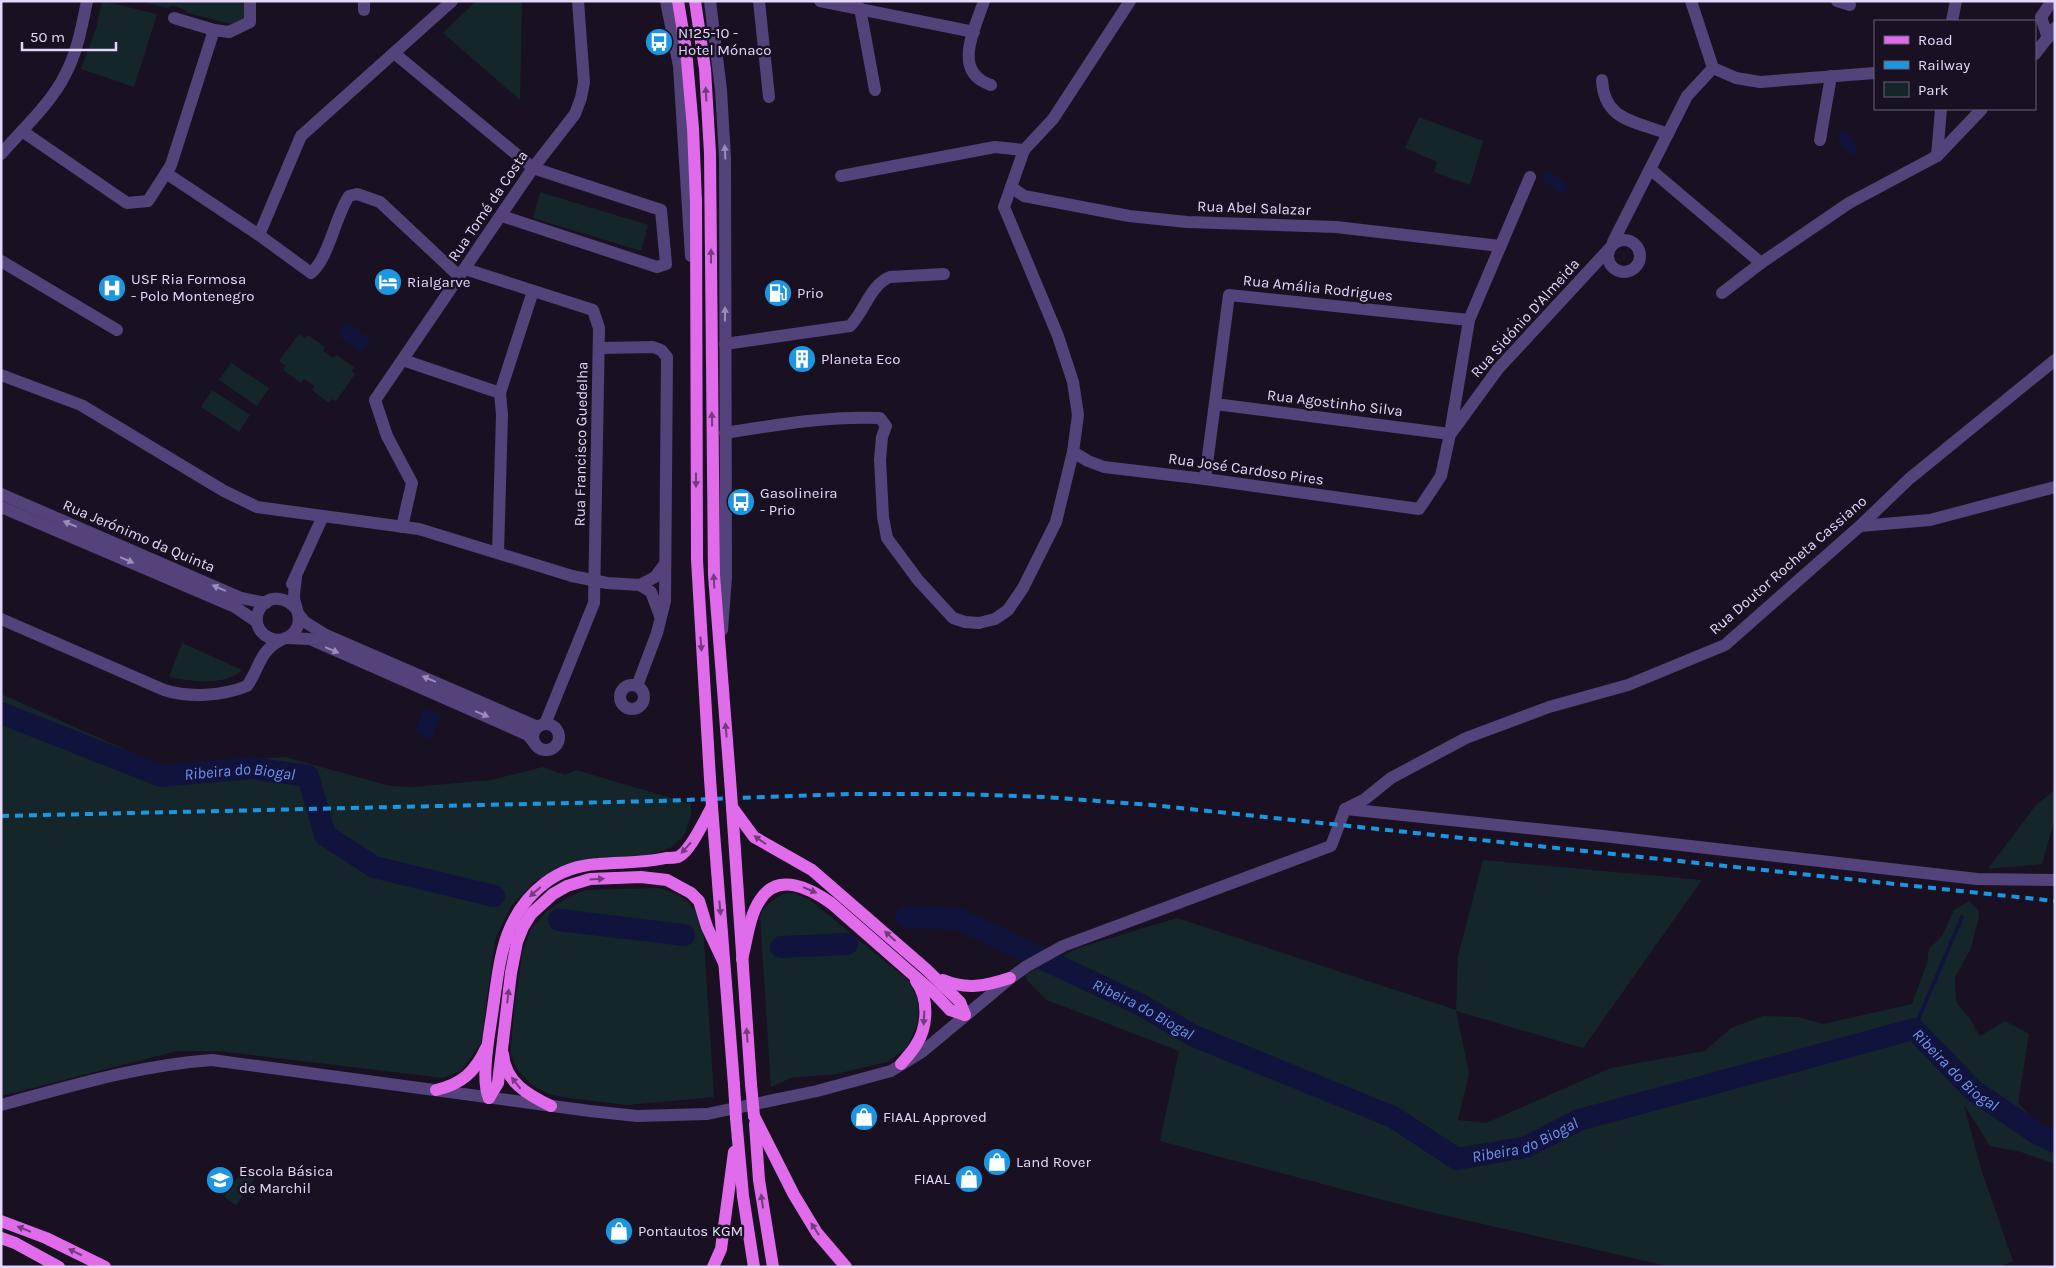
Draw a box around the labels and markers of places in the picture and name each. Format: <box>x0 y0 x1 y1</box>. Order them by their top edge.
place label: N125-10 - Hotel Mónaco <box>678 24 771 59</box>
bus stop icon: N125-10 - Hotel Mónaco <box>644 27 674 57</box>
hotel icon: Rialgarve <box>373 267 403 297</box>
place label: USF Ria Formosa - Polo Montenegro <box>131 270 254 305</box>
hospital icon: USF Ria Formosa - Polo Montenegro <box>97 273 127 303</box>
place label: Rialgarve <box>407 273 471 291</box>
fuel station icon: Prio <box>763 278 793 308</box>
place label: Prio <box>797 284 823 302</box>
building icon: Planeta Eco <box>787 344 817 374</box>
place label: Planeta Eco <box>821 350 900 368</box>
place label: Gasolineira - Prio <box>760 484 838 519</box>
bus stop icon: Gasolineira - Prio <box>726 487 756 517</box>
shop icon: FIAAL Approved <box>849 1102 879 1132</box>
place label: FIAAL Approved <box>883 1108 987 1126</box>
shop icon: Land Rover <box>982 1147 1012 1177</box>
place label: Land Rover <box>1016 1153 1091 1171</box>
place label: Escola Básica de Marchil <box>239 1162 333 1197</box>
shop icon: FIAAL <box>954 1164 984 1194</box>
school or university icon: Escola Básica de Marchil <box>205 1165 235 1195</box>
place label: FIAAL <box>914 1170 950 1188</box>
shop icon: Pontautos KGM <box>604 1216 634 1246</box>
place label: Pontautos KGM <box>638 1222 743 1240</box>

